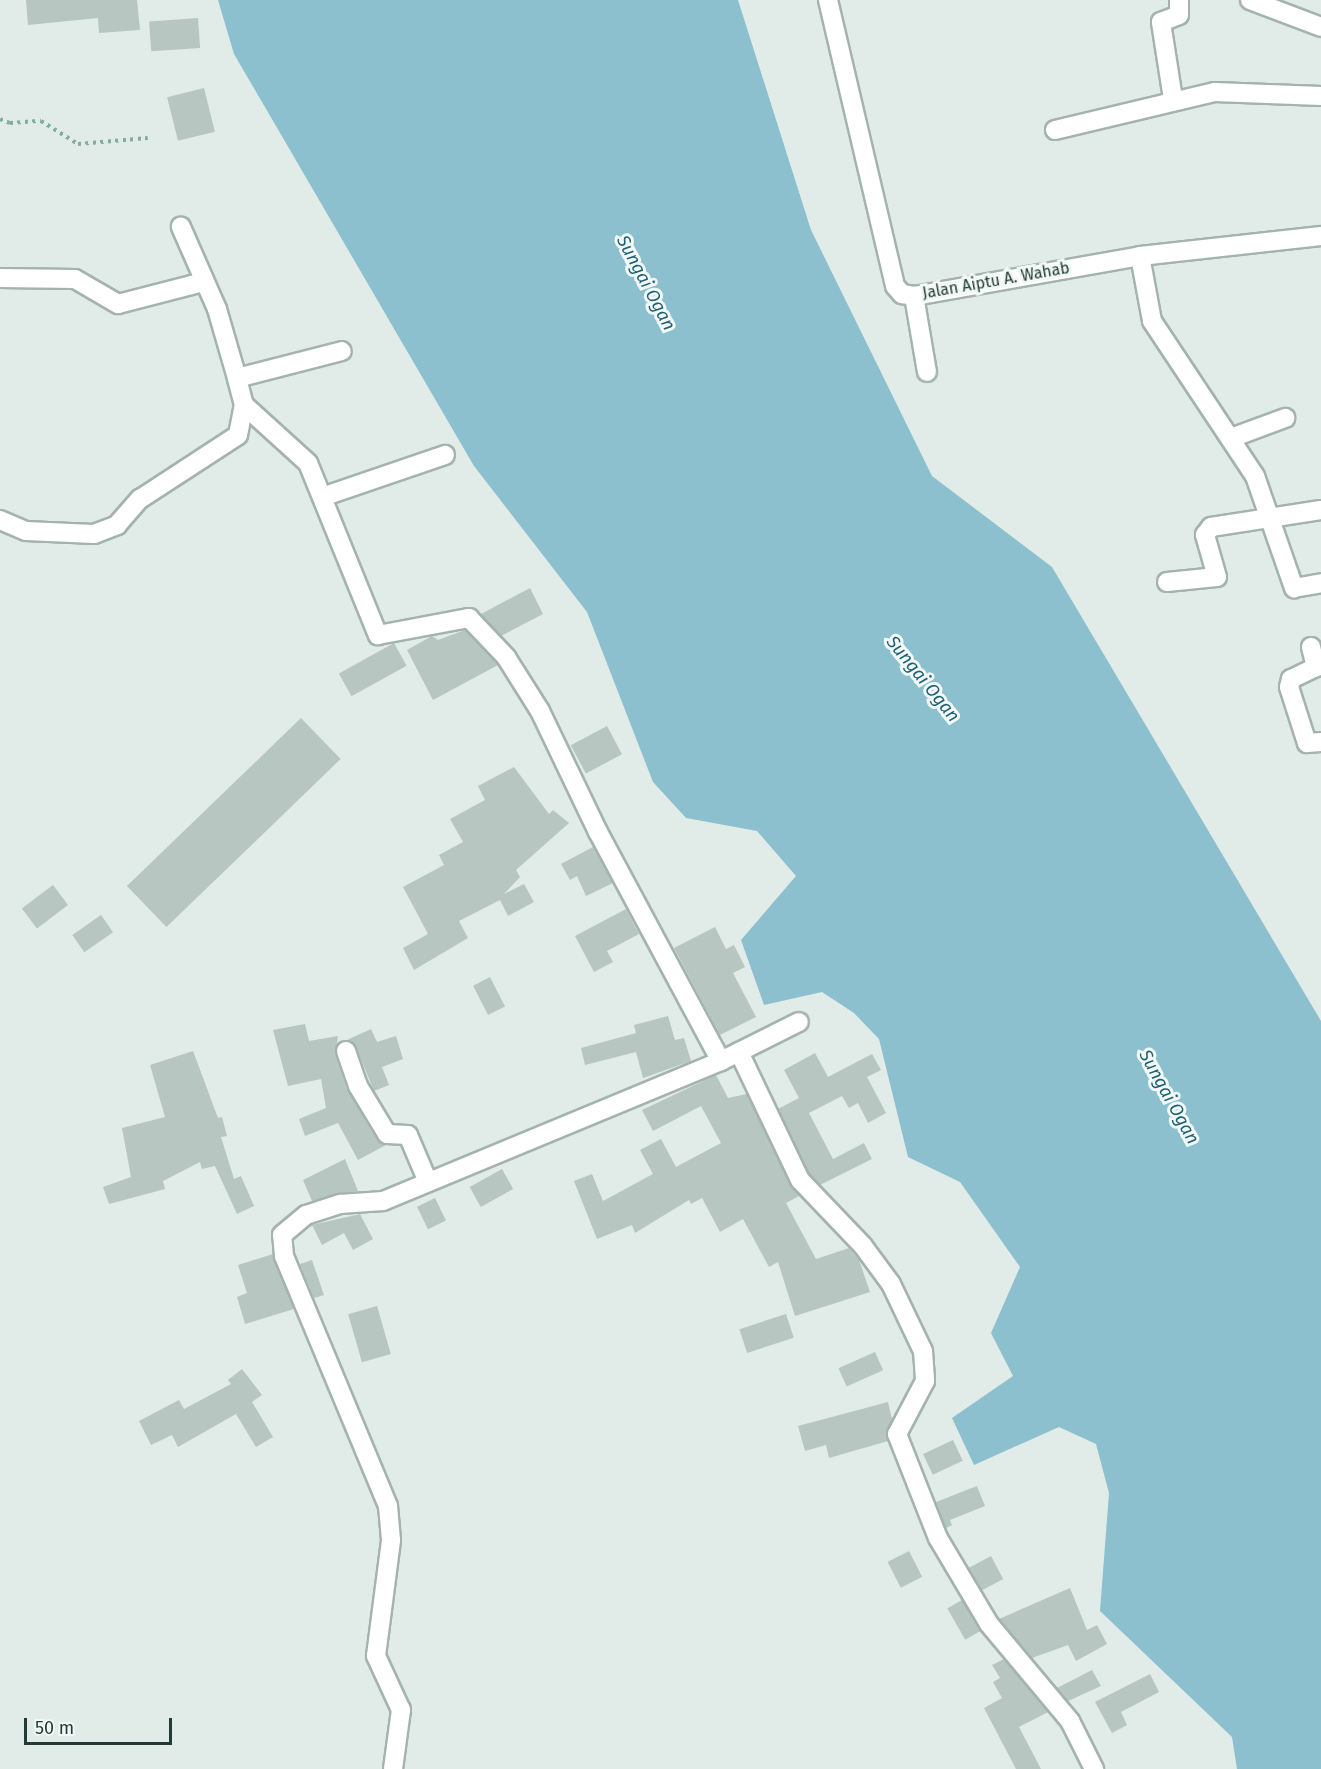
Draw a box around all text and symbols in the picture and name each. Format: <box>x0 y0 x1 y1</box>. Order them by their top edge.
water label: Sungai Ogan <box>612 232 680 334</box>
street label: Jalan Aiptu A. Wahab <box>921 259 1071 303</box>
water label: Sungai Ogan <box>882 632 964 726</box>
water label: Sungai Ogan <box>1134 1046 1204 1148</box>
scale bar <box>27 1706 176 1744</box>
text: 50 m <box>35 1717 74 1739</box>

